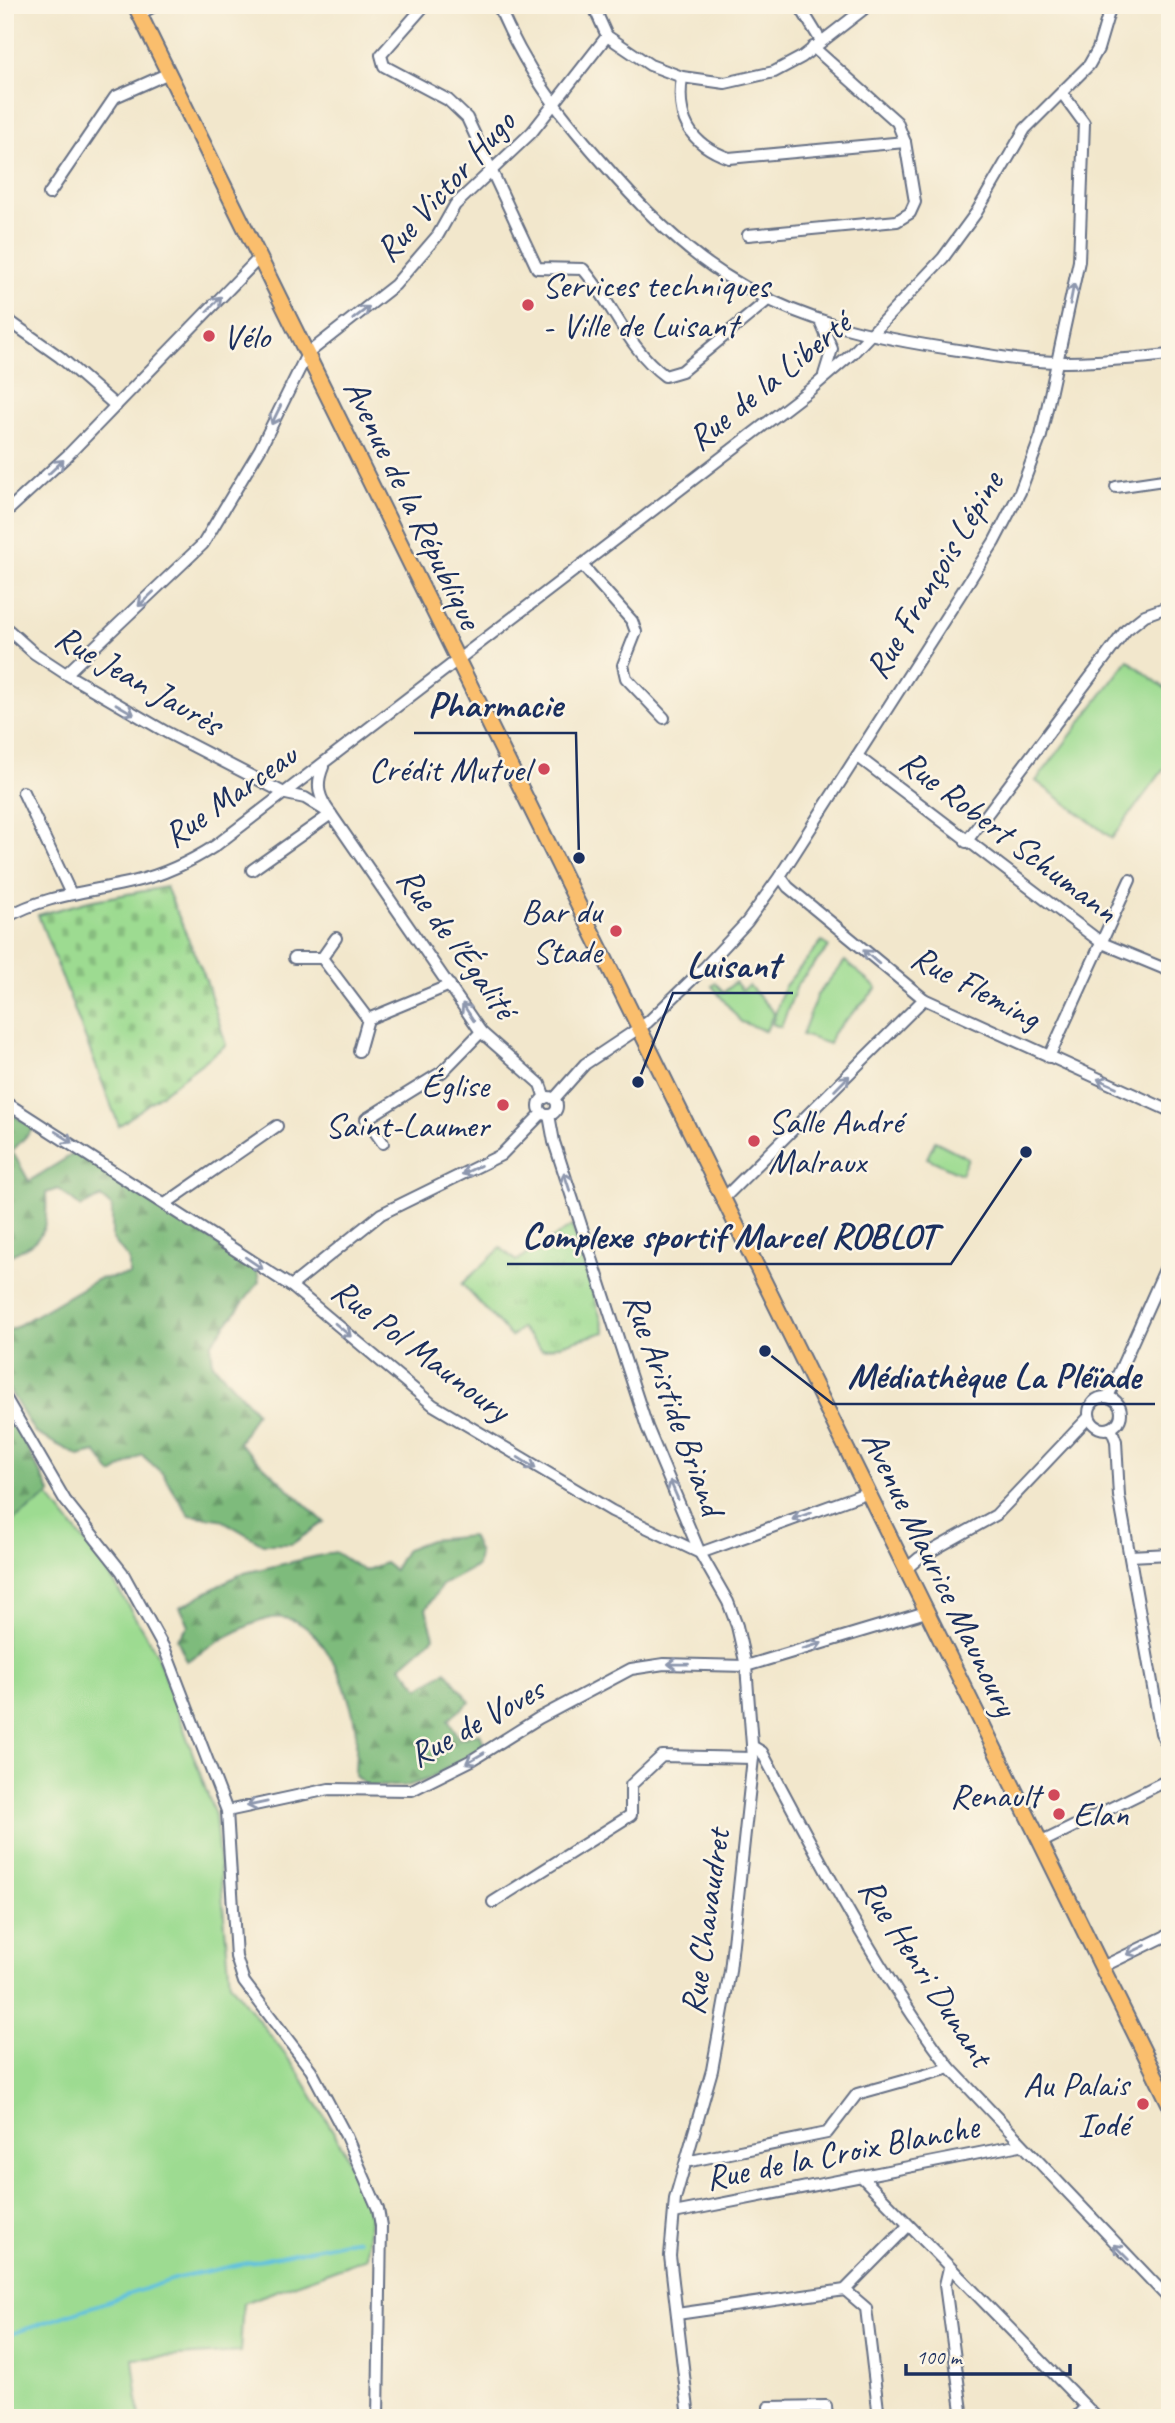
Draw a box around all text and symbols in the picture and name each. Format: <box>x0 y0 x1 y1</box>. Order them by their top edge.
street label: Rue Victor Hugo <box>365 99 526 271</box>
place label: Services techniques - Ville de Luisant <box>542 263 772 348</box>
one-way arrow <box>1066 283 1080 306</box>
one-way arrow <box>206 296 223 313</box>
marker: Services techniques - Ville de Luisant <box>520 297 536 313</box>
street label: Rue de la Liberté <box>678 298 864 461</box>
one-way arrow <box>351 305 369 320</box>
place label: Vélo <box>223 314 271 359</box>
marker: Vélo <box>201 328 217 344</box>
street label: Avenue de la République <box>333 372 494 639</box>
one-way arrow <box>269 404 283 425</box>
one-way arrow <box>47 459 65 475</box>
street label: Rue François Lépine <box>854 461 1015 687</box>
one-way arrow <box>138 591 155 608</box>
street label: Rue Jean Jaurès <box>47 614 233 747</box>
callout: Pharmacie <box>414 675 576 733</box>
text: Pharmacie <box>428 681 566 728</box>
one-way arrow <box>114 703 135 716</box>
street label: Rue Marceau <box>154 731 307 857</box>
street label: Rue Robert Schumann <box>891 739 1127 933</box>
place label: Crédit Mutuel <box>369 747 536 792</box>
marker: Crédit Mutuel <box>536 761 552 777</box>
street label: Rue de l'Égalité <box>387 858 530 1032</box>
place label: Bar du Stade <box>521 889 605 974</box>
marker: Bar du Stade <box>608 923 624 939</box>
street label: Rue Fleming <box>904 934 1050 1041</box>
callout: Luisant <box>673 935 793 993</box>
text: Luisant <box>687 941 785 988</box>
one-way arrow <box>862 949 880 965</box>
one-way arrow <box>460 1003 475 1022</box>
place label: Église Saint-Laumer <box>325 1063 492 1148</box>
one-way arrow <box>833 1075 850 1092</box>
one-way arrow <box>1097 1076 1119 1089</box>
marker: Église Saint-Laumer <box>495 1097 511 1113</box>
place label: Salle André Malraux <box>768 1099 908 1184</box>
one-way arrow <box>53 1131 73 1145</box>
marker: Salle André Malraux <box>746 1133 762 1149</box>
one-way arrow <box>461 1164 482 1177</box>
one-way arrow <box>560 1172 572 1194</box>
callout: Complexe sportif Marcel ROBLOT <box>507 1206 951 1264</box>
text: Complexe sportif Marcel ROBLOT <box>522 1212 944 1259</box>
one-way arrow <box>243 1256 263 1270</box>
street label: Rue Pol Maunoury <box>323 1268 522 1434</box>
street label: Rue Aristide Briand <box>613 1287 737 1526</box>
one-way arrow <box>334 1322 352 1338</box>
callout: Médiathèque La Pléïade <box>833 1346 1155 1404</box>
text: Médiathèque La Pléïade <box>847 1352 1143 1399</box>
street label: Avenue Maurice Maunoury <box>852 1423 1029 1725</box>
one-way arrow <box>517 1456 537 1470</box>
one-way arrow <box>667 1479 680 1501</box>
one-way arrow <box>791 1511 813 1523</box>
one-way arrow <box>800 1639 822 1652</box>
one-way arrow <box>667 1658 690 1671</box>
street label: Rue de Voves <box>401 1665 554 1777</box>
one-way arrow <box>465 1751 485 1765</box>
place label: Renault <box>950 1773 1044 1818</box>
marker: Renault <box>1046 1787 1062 1803</box>
place label: Elan <box>1073 1792 1129 1837</box>
one-way arrow <box>246 1798 269 1812</box>
marker: Elan <box>1051 1806 1067 1822</box>
street label: Rue Chavaudret <box>670 1823 741 2018</box>
street label: Rue Henri Dunant <box>848 1869 1005 2078</box>
one-way arrow <box>1126 1944 1147 1957</box>
place label: Au Palais Iodé <box>1023 2062 1135 2147</box>
marker: Au Palais Iodé <box>1135 2096 1151 2112</box>
street label: Rue de la Croix Blanche <box>702 2103 985 2201</box>
one-way arrow <box>1113 2243 1130 2260</box>
scale bar <box>906 2332 1070 2376</box>
text: 100 m <box>916 2344 963 2370</box>

